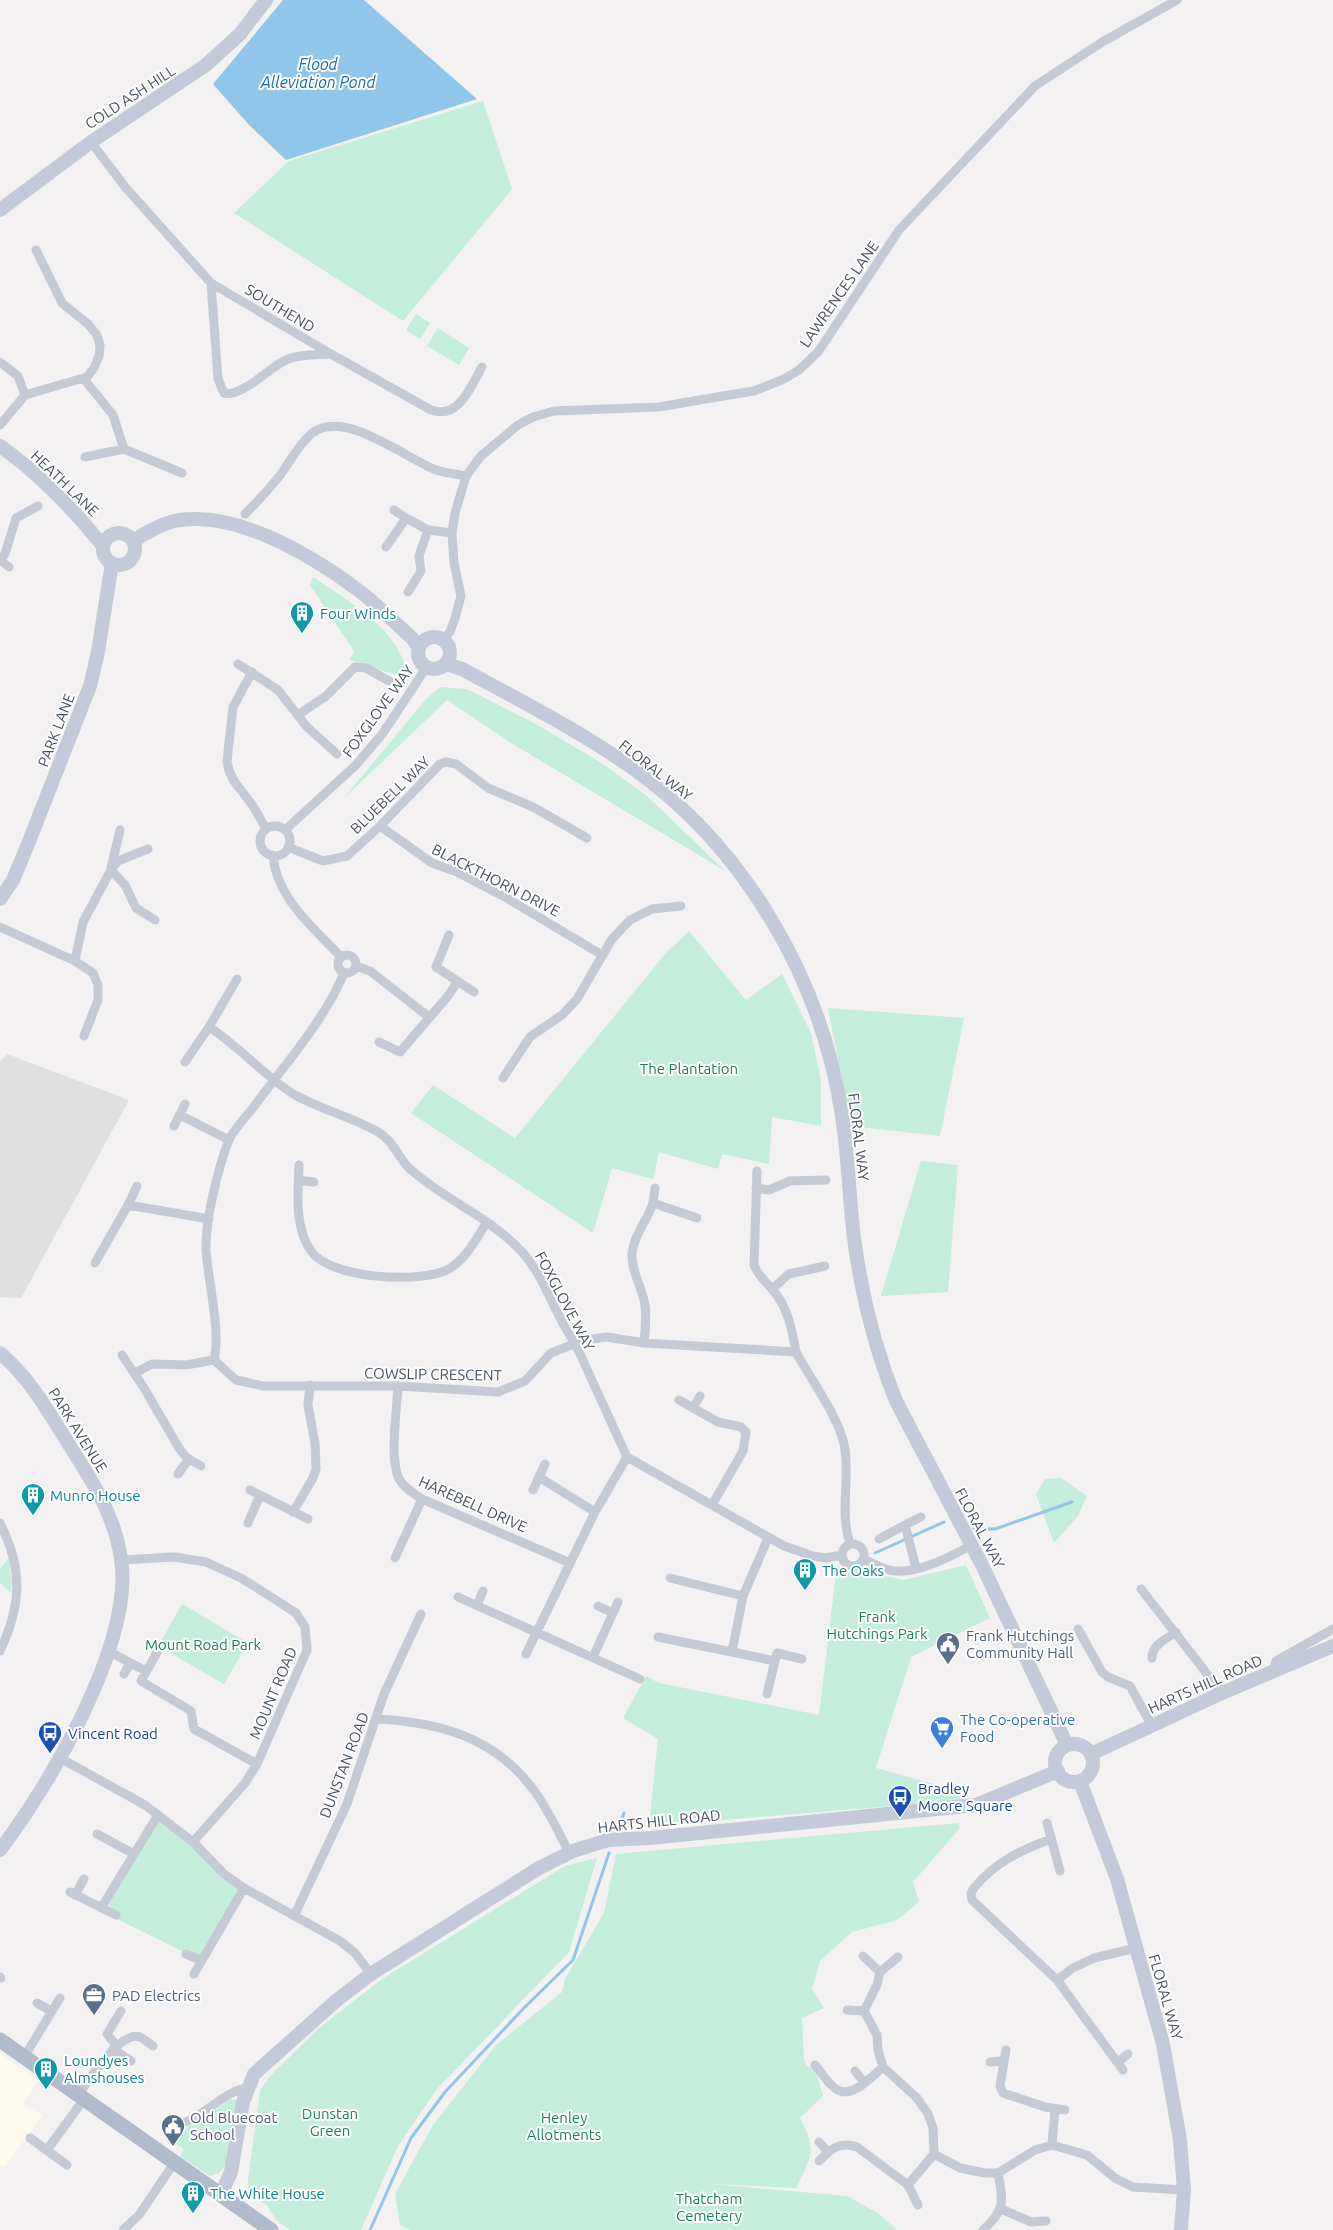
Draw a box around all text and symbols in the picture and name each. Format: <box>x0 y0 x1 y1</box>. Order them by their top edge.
water label: Flood Alleviation Pond <box>260 55 376 91</box>
street label: COLD ASH HILL <box>82 61 178 132</box>
street label: LAWRENCES LANE <box>796 238 882 350</box>
street label: SOUTHEND <box>242 281 318 335</box>
street label: HEATH LANE <box>28 447 102 519</box>
building icon: Four Winds <box>289 600 315 634</box>
place label: Four Winds <box>320 605 396 622</box>
street label: FOXGLOVE WAY <box>339 662 417 760</box>
street label: PARK LANE <box>34 691 78 769</box>
street label: FLORAL WAY <box>616 736 696 804</box>
street label: BLUEBELL WAY <box>347 753 433 837</box>
street label: BLACKTHORN DRIVE <box>429 840 563 920</box>
park label: The Plantation <box>640 1060 738 1077</box>
street label: FLORAL WAY <box>845 1092 873 1182</box>
street label: FOXGLOVE WAY <box>532 1249 598 1354</box>
street label: COWSLIP CRESCENT <box>364 1364 503 1384</box>
street label: PARK AVENUE <box>45 1385 111 1475</box>
street label: HAREBELL DRIVE <box>416 1473 530 1535</box>
building icon: Munro House <box>20 1482 46 1516</box>
street label: FLORAL WAY <box>952 1485 1008 1571</box>
place label: Munro House <box>50 1487 141 1504</box>
building icon: The Oaks <box>792 1557 818 1591</box>
place label: The Oaks <box>822 1562 884 1579</box>
park label: Frank Hutchings Park <box>826 1608 928 1642</box>
place label: Frank Hutchings Community Hall <box>966 1627 1074 1661</box>
public building icon: Frank Hutchings Community Hall <box>935 1631 961 1665</box>
park label: Mount Road Park <box>145 1636 261 1653</box>
street label: MOUNT ROAD <box>246 1644 300 1742</box>
street label: HARTS HILL ROAD <box>1145 1651 1265 1717</box>
street label: DUNSTAN ROAD <box>316 1710 372 1820</box>
place label: The Co-operative Food <box>960 1711 1075 1745</box>
supermarket icon: The Co-operative Food <box>929 1715 955 1749</box>
bus stop icon: Vincent Road <box>37 1720 63 1754</box>
place label: Vincent Road <box>68 1725 158 1742</box>
place label: Bradley Moore Square <box>918 1780 1013 1814</box>
bus stop icon: Bradley Moore Square <box>887 1784 913 1818</box>
street label: HARTS HILL ROAD <box>597 1806 721 1836</box>
street label: FLORAL WAY <box>1146 1952 1186 2042</box>
office icon: PAD Electrics <box>81 1982 107 2016</box>
place label: PAD Electrics <box>112 1987 200 2004</box>
place label: Loundyes Almshouses <box>64 2052 144 2086</box>
building icon: Loundyes Almshouses <box>33 2056 59 2090</box>
park label: Dunstan Green <box>302 2105 358 2139</box>
place label: Old Bluecoat School <box>190 2109 277 2143</box>
park label: Henley Allotments <box>527 2109 601 2143</box>
public building icon: Old Bluecoat School <box>160 2113 186 2147</box>
building icon: The White House <box>180 2180 206 2214</box>
place label: The White House <box>210 2185 325 2202</box>
park label: Thatcham Cemetery <box>676 2190 742 2224</box>

